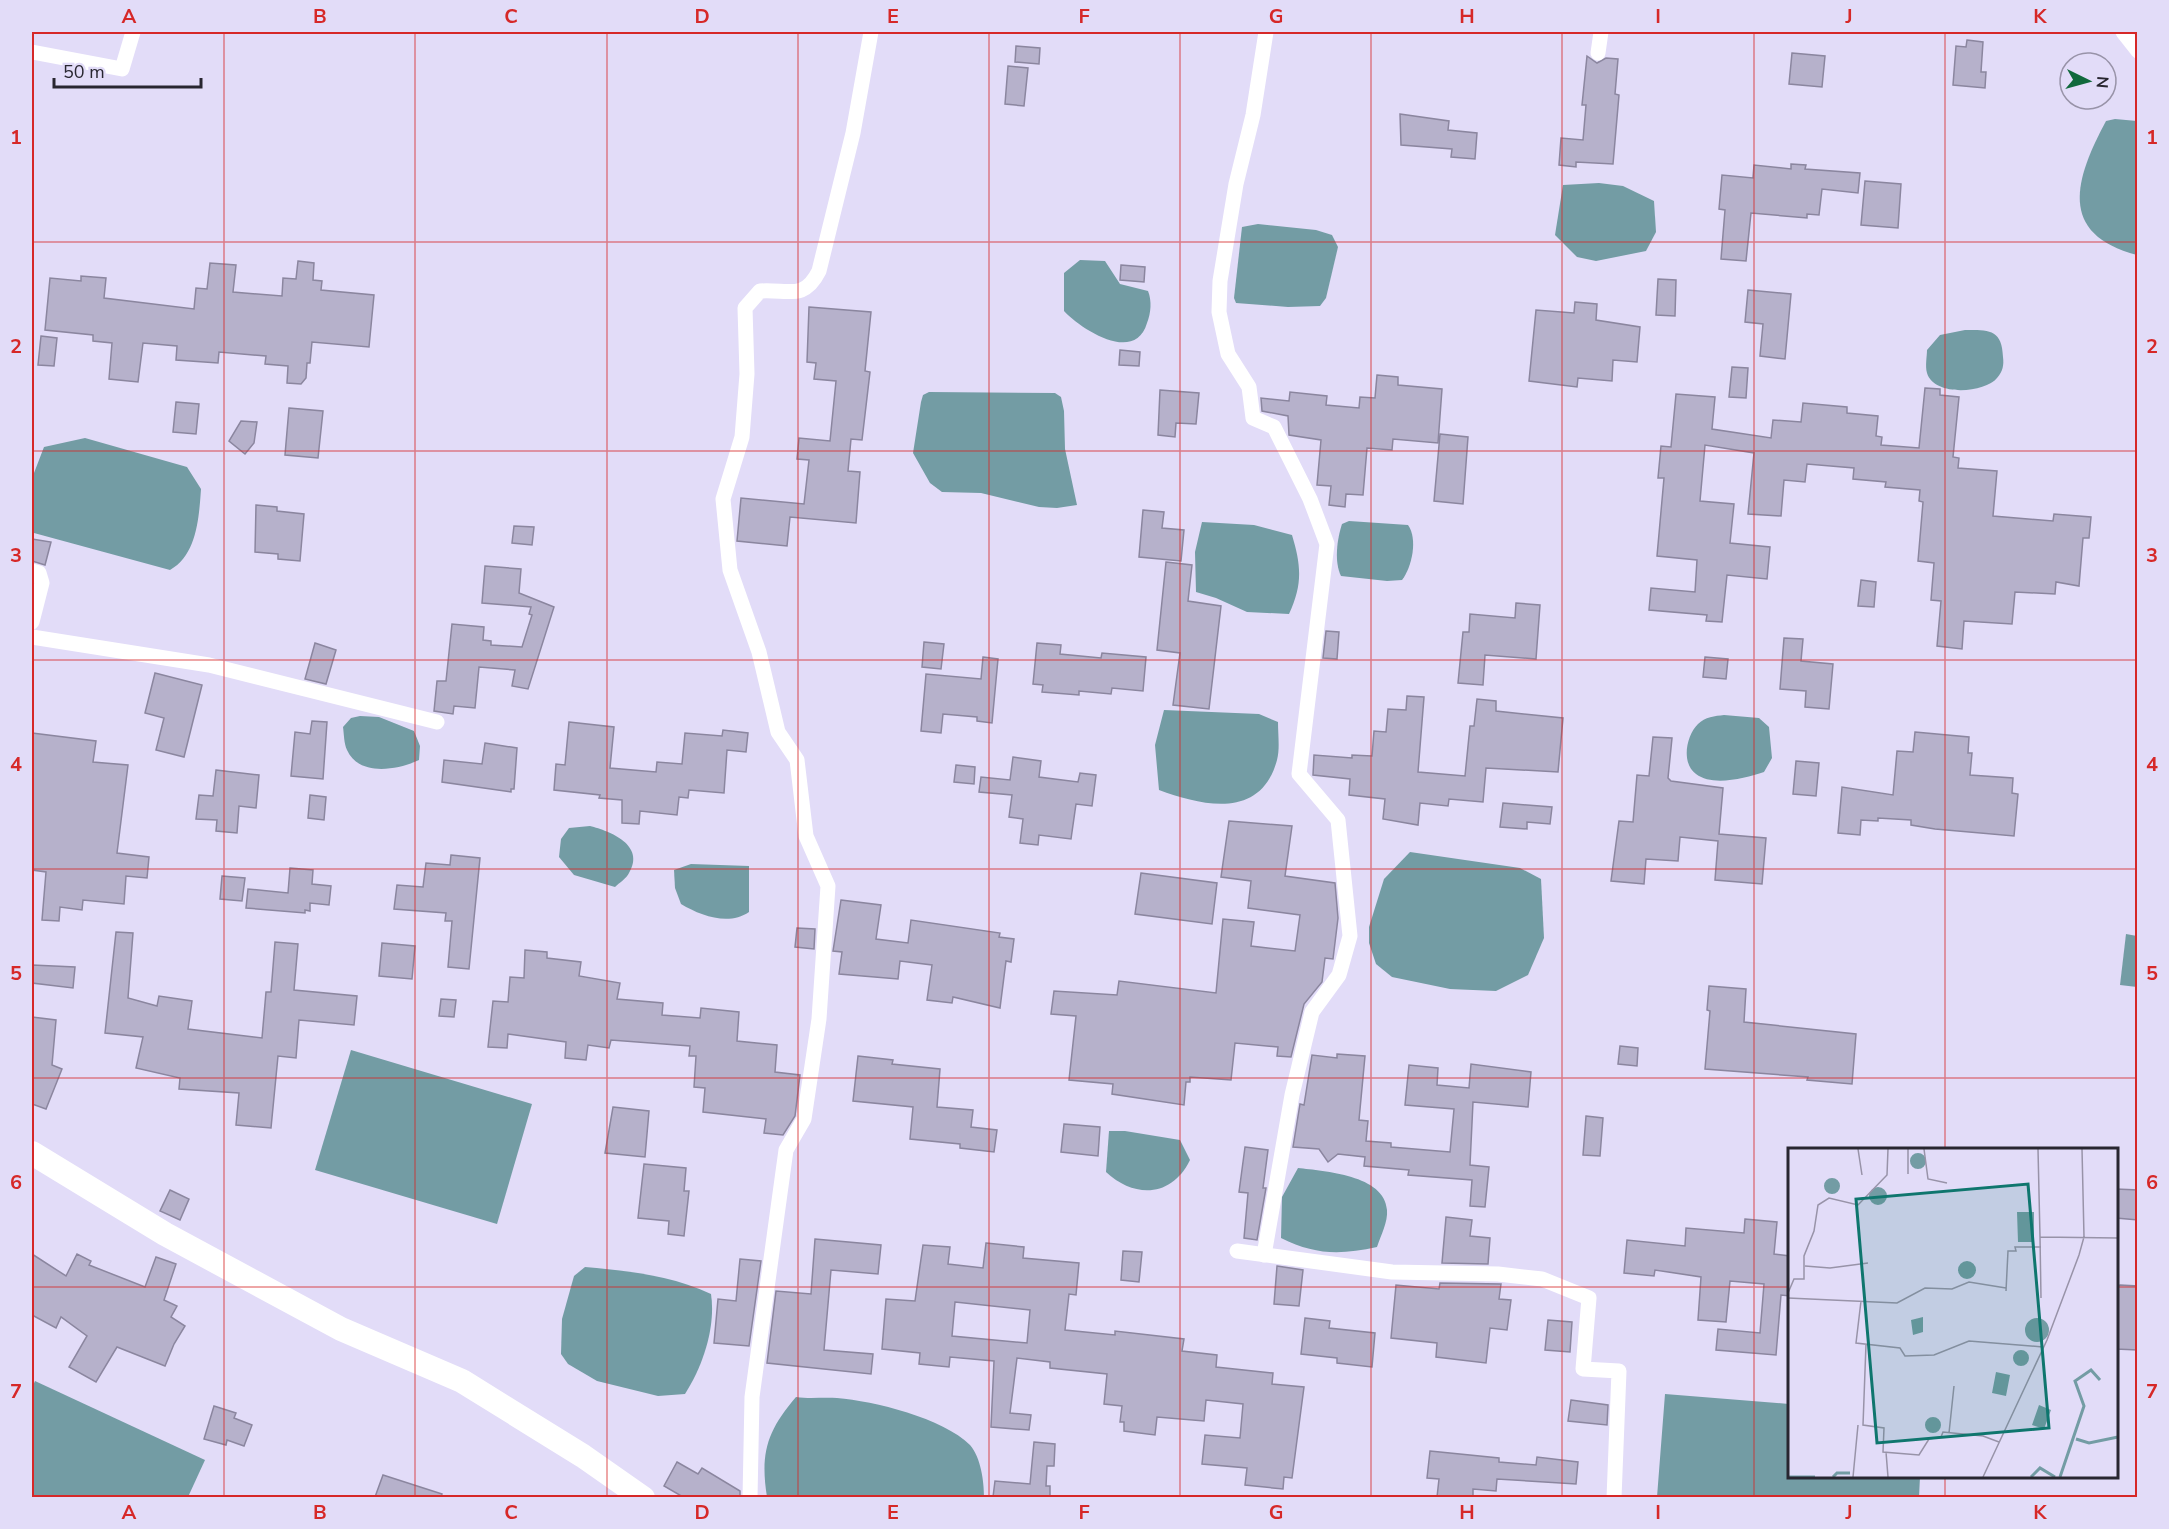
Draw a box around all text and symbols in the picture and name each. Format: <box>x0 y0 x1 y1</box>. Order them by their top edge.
text: A <box>122 3 137 30</box>
text: B <box>313 3 327 30</box>
text: C <box>504 3 518 30</box>
text: D <box>694 3 710 30</box>
text: E <box>887 3 899 30</box>
text: F <box>1078 3 1090 30</box>
text: G <box>1269 3 1283 30</box>
text: H <box>1459 3 1475 30</box>
text: I <box>1655 3 1661 30</box>
text: J <box>1844 3 1853 30</box>
text: K <box>2033 3 2047 30</box>
scale bar <box>54 51 201 89</box>
north arrow <box>2058 51 2118 111</box>
text: 50 m <box>63 60 105 84</box>
text: N <box>2090 75 2113 89</box>
text: 1 <box>10 124 22 151</box>
text: 1 <box>2146 124 2158 151</box>
text: 2 <box>10 333 22 360</box>
text: 2 <box>2146 333 2158 360</box>
text: 3 <box>10 542 22 569</box>
text: 3 <box>2146 542 2158 569</box>
text: 4 <box>10 751 22 778</box>
text: 4 <box>2146 751 2158 778</box>
text: 5 <box>10 960 22 987</box>
text: 5 <box>2146 960 2158 987</box>
inset map <box>1788 1148 2118 1478</box>
text: 6 <box>10 1169 22 1196</box>
text: 6 <box>2146 1169 2158 1196</box>
text: 7 <box>10 1378 22 1405</box>
text: 7 <box>2146 1378 2158 1405</box>
text: A <box>122 1499 137 1526</box>
text: B <box>313 1499 327 1526</box>
text: C <box>504 1499 518 1526</box>
text: D <box>694 1499 710 1526</box>
text: E <box>887 1499 899 1526</box>
text: F <box>1078 1499 1090 1526</box>
text: G <box>1269 1499 1283 1526</box>
text: H <box>1459 1499 1475 1526</box>
text: I <box>1655 1499 1661 1526</box>
text: J <box>1844 1499 1853 1526</box>
text: K <box>2033 1499 2047 1526</box>

